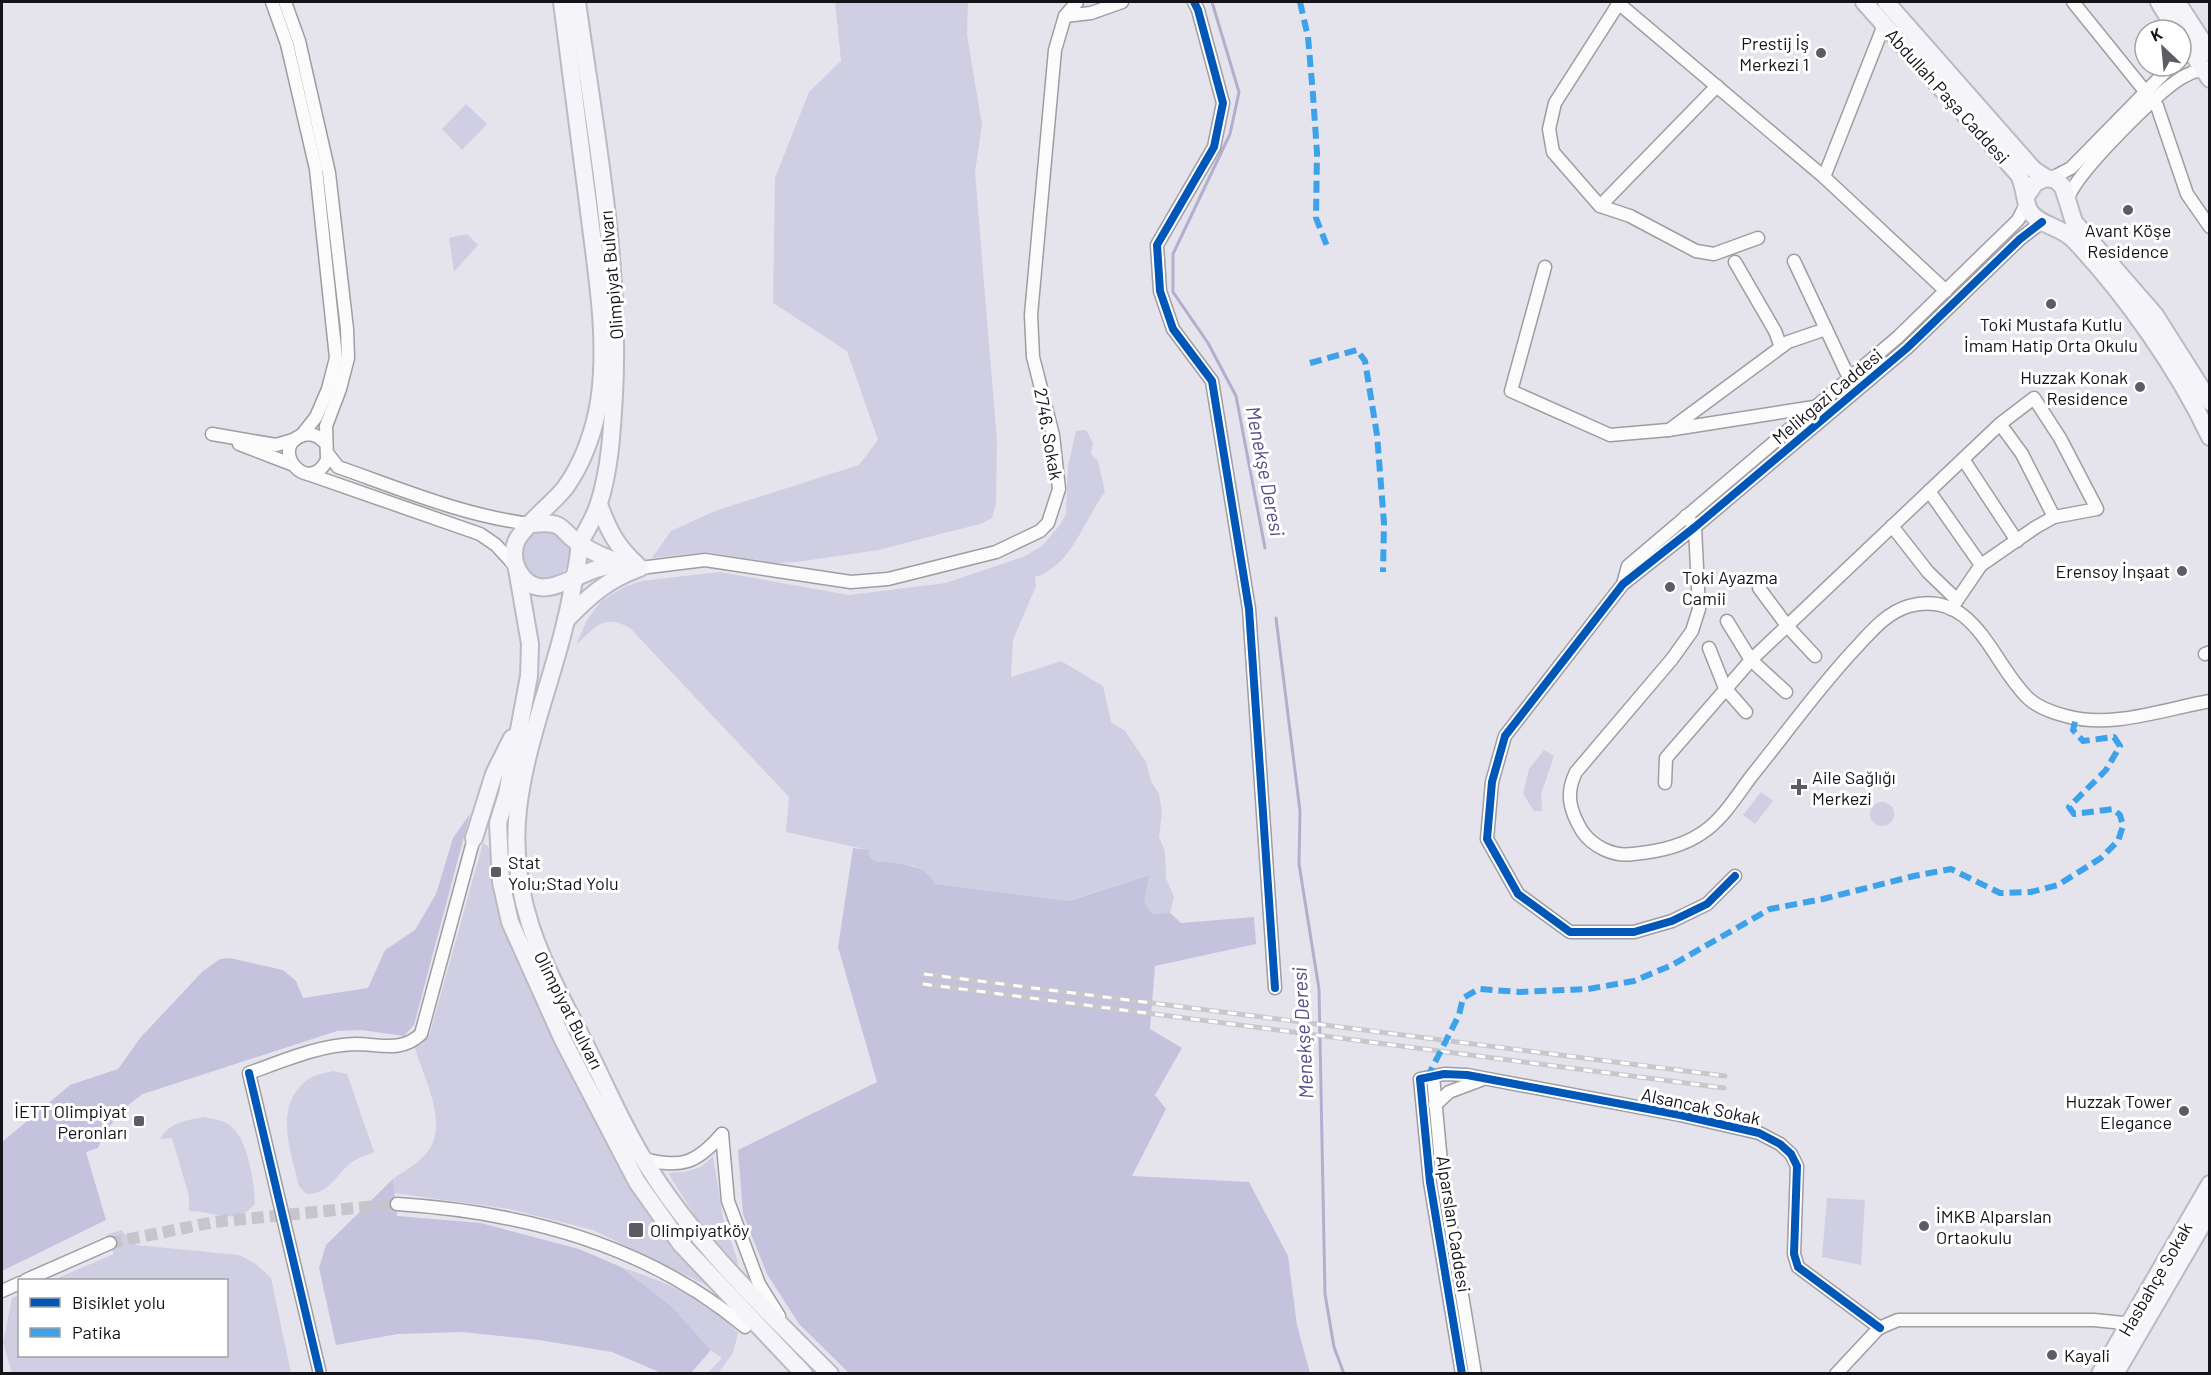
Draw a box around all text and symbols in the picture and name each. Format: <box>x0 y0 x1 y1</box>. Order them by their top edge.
north arrow <box>2133 18 2193 78</box>
text: K <box>2148 23 2165 45</box>
street label: Abdullah Paşa Caddesi <box>1881 24 2015 168</box>
place label: Prestij İş Merkezi 1 <box>1739 32 1809 75</box>
marker: Prestij İş Merkezi 1 <box>1814 46 1828 60</box>
marker: Avant Köşe Residence <box>2121 203 2135 217</box>
street label: Olimpiyat Bulvarı <box>594 210 628 340</box>
place label: Avant Köşe Residence <box>2085 219 2171 262</box>
marker: Toki Mustafa Kutlu İmam Hatip Orta Okulu <box>2044 297 2058 311</box>
place label: Toki Mustafa Kutlu İmam Hatip Orta Okulu <box>1964 313 2138 356</box>
street label: Melikgazi Caddesi <box>1767 343 1887 449</box>
place label: Huzzak Konak Residence <box>2020 366 2128 409</box>
marker: Huzzak Konak Residence <box>2133 380 2147 394</box>
street label: 2746. Sokak <box>1030 386 1068 482</box>
water label: Menekşe Deresi <box>1242 404 1290 538</box>
place label: Erensoy İnşaat <box>2055 560 2170 582</box>
marker: Erensoy İnşaat <box>2175 564 2189 578</box>
place label: Toki Ayazma Camii <box>1682 566 1778 609</box>
marker: Toki Ayazma Camii <box>1663 580 1677 594</box>
place label: Aile Sağlığı Merkezi <box>1812 766 1896 809</box>
marker: Aile Sağlığı Merkezi <box>1790 778 1808 796</box>
place label: Stat Yolu;Stad Yolu <box>508 851 619 894</box>
marker: Stat Yolu;Stad Yolu <box>489 865 503 879</box>
street label: Olimpiyat Bulvarı <box>530 947 608 1073</box>
water label: Menekşe Deresi <box>1287 966 1317 1099</box>
street label: Alsancak Sokak <box>1639 1083 1763 1129</box>
place label: Huzzak Tower Elegance <box>2065 1090 2172 1133</box>
place label: İETT Olimpiyat Peronları <box>14 1100 127 1143</box>
marker: Huzzak Tower Elegance <box>2177 1104 2191 1118</box>
marker: İETT Olimpiyat Peronları <box>132 1114 146 1128</box>
street label: Alparslan Caddesi <box>1432 1154 1476 1294</box>
place label: İMKB Alparslan Ortaokulu <box>1936 1205 2052 1248</box>
street label: Hasbahçe Sokak <box>2113 1218 2197 1340</box>
place label: Olimpiyatköy <box>650 1219 749 1241</box>
marker: İMKB Alparslan Ortaokulu <box>1917 1219 1931 1233</box>
marker: Olimpiyatköy <box>627 1221 645 1239</box>
legend <box>18 1279 228 1357</box>
text: Bisiklet yolu <box>72 1291 166 1313</box>
text: Patika <box>72 1321 121 1343</box>
place label: Kayali <box>2064 1344 2110 1366</box>
marker: Kayali <box>2045 1348 2059 1362</box>

